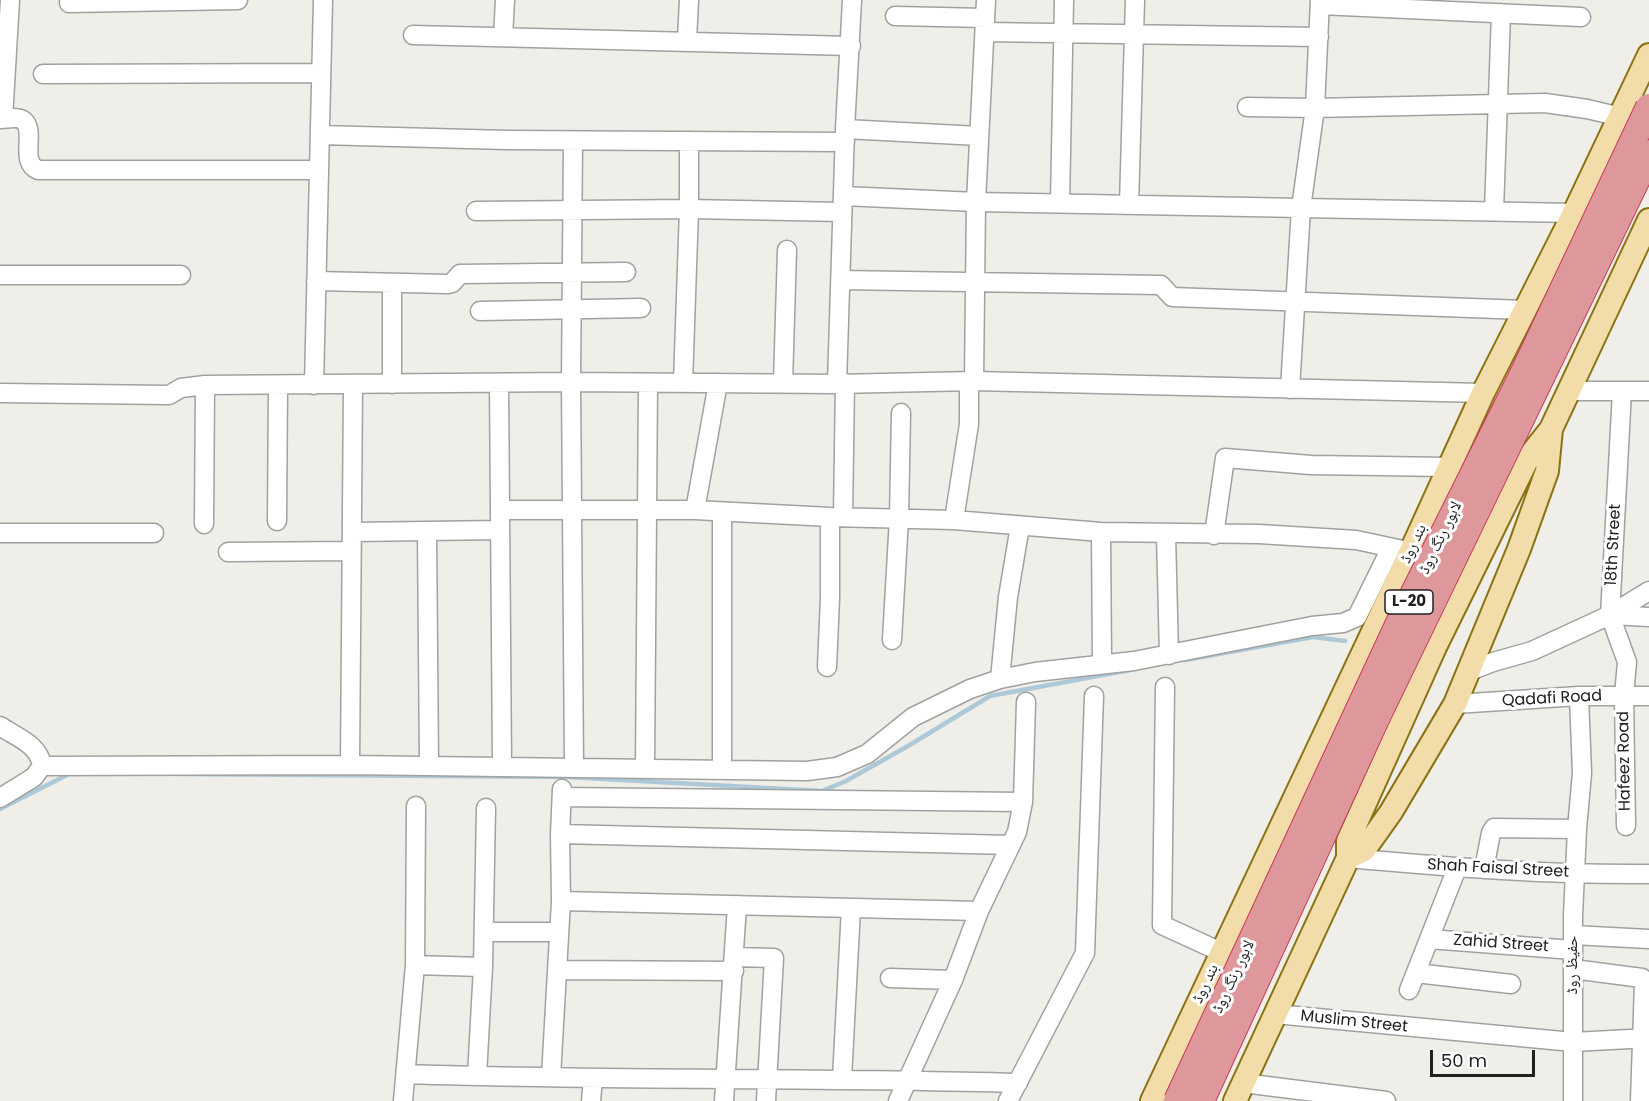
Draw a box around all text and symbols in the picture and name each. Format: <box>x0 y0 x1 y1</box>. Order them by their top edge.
street label: لاہور رنگ روڈ <box>1415 499 1467 577</box>
street label: 18th Street <box>1602 503 1626 587</box>
street label: بند روڈ <box>1397 521 1431 567</box>
road number: L-20 <box>1385 590 1433 614</box>
street label: Qadafi Road <box>1502 687 1602 711</box>
street label: Hafeez Road <box>1615 711 1635 811</box>
street label: Shah Faisal Street <box>1427 856 1569 882</box>
street label: Zahid Street <box>1453 931 1549 957</box>
street label: حفیظ روڈ <box>1563 935 1583 995</box>
street label: لاہور رنگ روڈ <box>1209 938 1259 1016</box>
street label: بند روڈ <box>1189 961 1223 1007</box>
street label: Muslim Street <box>1299 1007 1409 1037</box>
scale bar <box>1433 1038 1538 1076</box>
text: 50 m <box>1441 1048 1487 1073</box>

